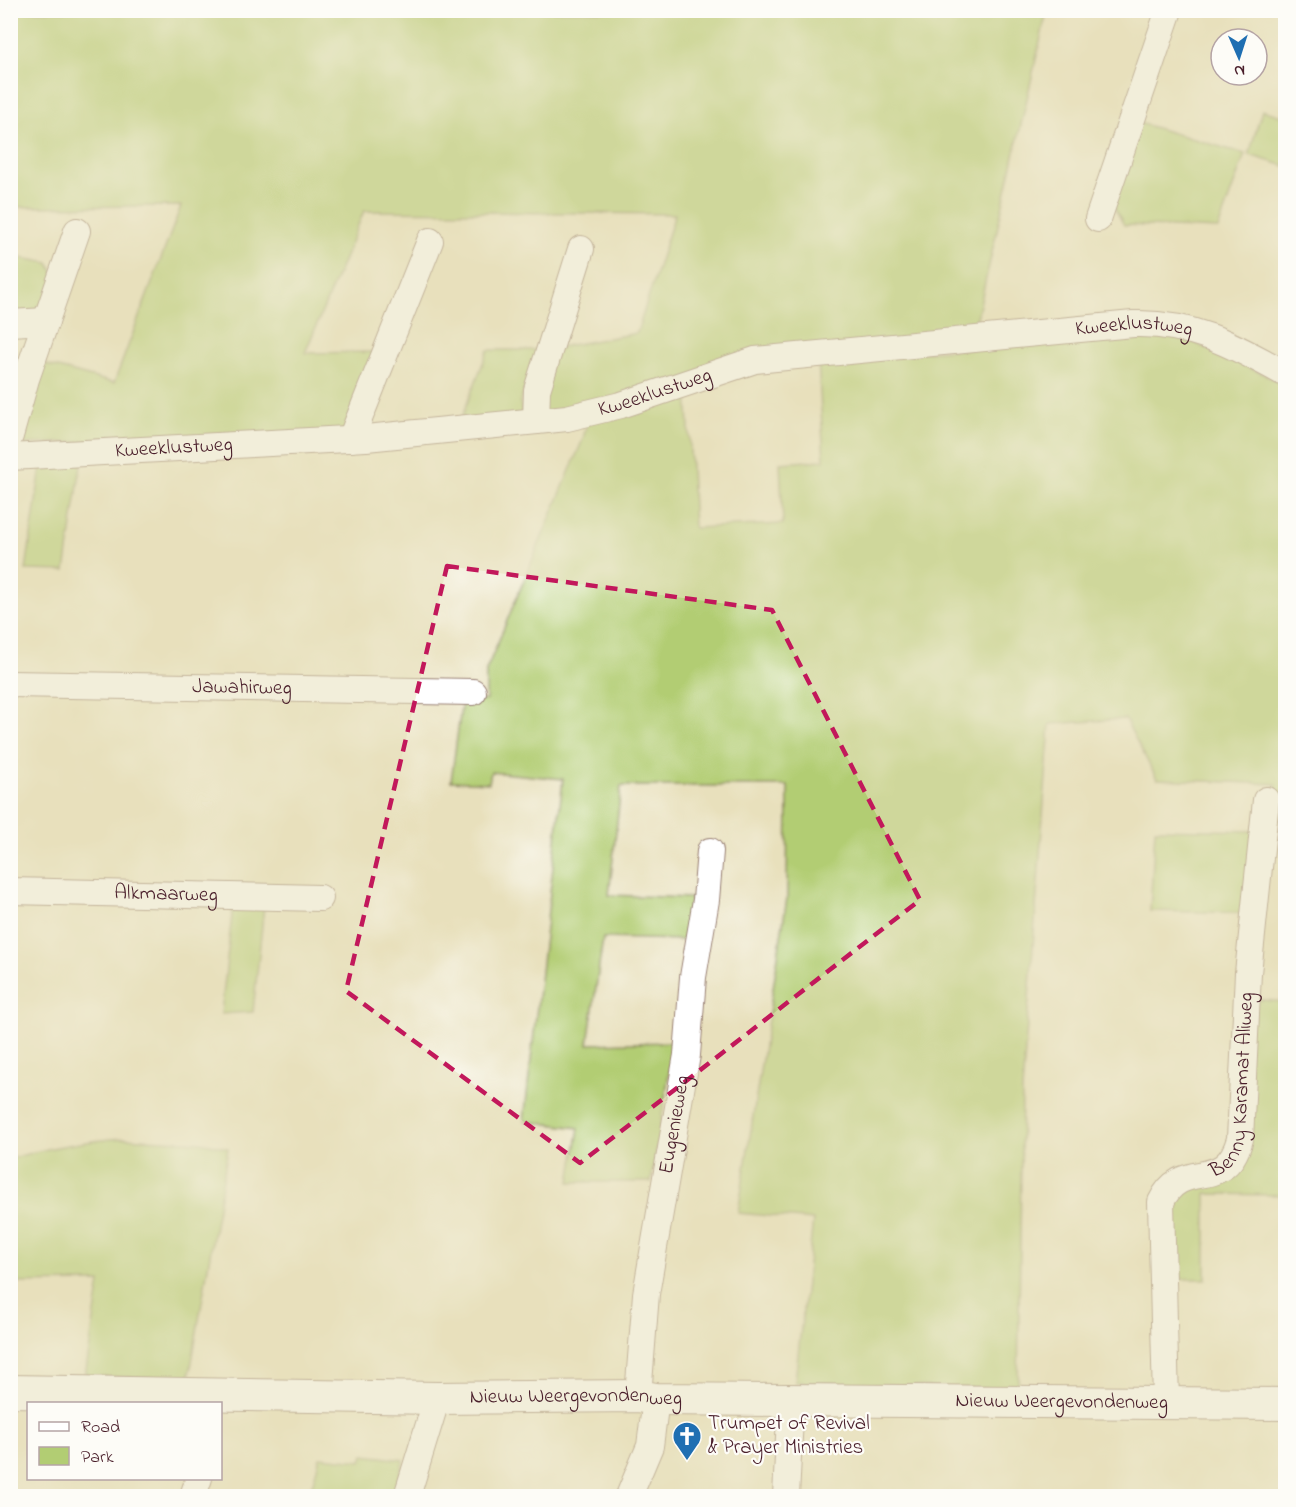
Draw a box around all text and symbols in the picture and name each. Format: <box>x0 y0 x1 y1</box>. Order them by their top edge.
north arrow <box>1209 27 1269 87</box>
text: N <box>1233 58 1246 82</box>
street label: Kweeklustweg <box>1074 309 1196 348</box>
street label: Kweeklustweg <box>595 361 716 425</box>
street label: Kweeklustweg <box>114 430 234 466</box>
street label: Jawahirweg <box>192 672 292 706</box>
street label: Alkmaarweg <box>114 878 218 913</box>
street label: Benny Karamat Aliweg <box>1204 992 1264 1187</box>
street label: Eugenieweg <box>652 1073 700 1176</box>
street label: Nieuw Weergevondenweg <box>470 1381 682 1416</box>
street label: Nieuw Weergevondenweg <box>955 1386 1168 1420</box>
legend <box>27 1402 222 1480</box>
place label: Trumpet of Revival & Prayer Ministries <box>708 1409 870 1465</box>
text: Road <box>81 1415 120 1441</box>
church icon: Trumpet of Revival & Prayer Ministries <box>671 1420 703 1462</box>
text: Park <box>81 1445 114 1471</box>

